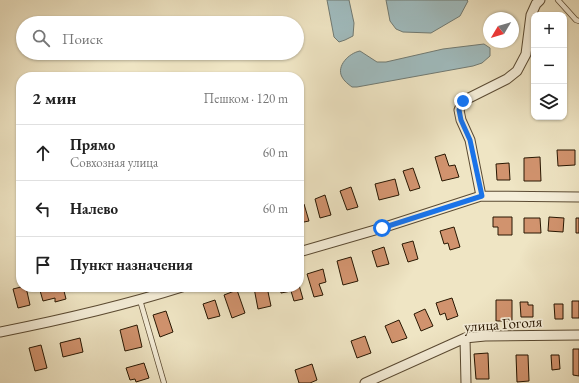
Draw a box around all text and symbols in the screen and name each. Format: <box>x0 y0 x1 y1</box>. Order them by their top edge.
north arrow <box>483 12 519 48</box>
map controls <box>531 12 567 120</box>
button: + <box>531 12 567 48</box>
search box <box>16 16 304 60</box>
icon: search <box>30 27 52 49</box>
text: Поиск <box>62 29 103 48</box>
button: − <box>531 48 567 84</box>
button: layers <box>531 84 567 120</box>
text: 2 мин <box>32 87 76 109</box>
text: Пешком · 120 m <box>204 90 288 107</box>
route end <box>454 92 472 110</box>
text: Прямо <box>70 135 115 154</box>
icon: ahead <box>32 142 54 164</box>
text: 60 m <box>263 144 288 161</box>
text: Совхозная улица <box>70 154 158 171</box>
icon: left <box>32 198 54 220</box>
text: Налево <box>70 199 118 218</box>
text: 60 m <box>263 200 288 217</box>
route start <box>373 219 391 237</box>
icon: arrive <box>32 254 54 276</box>
text: Пункт назначения <box>70 255 193 274</box>
street label: улица Гоголя <box>463 311 543 336</box>

